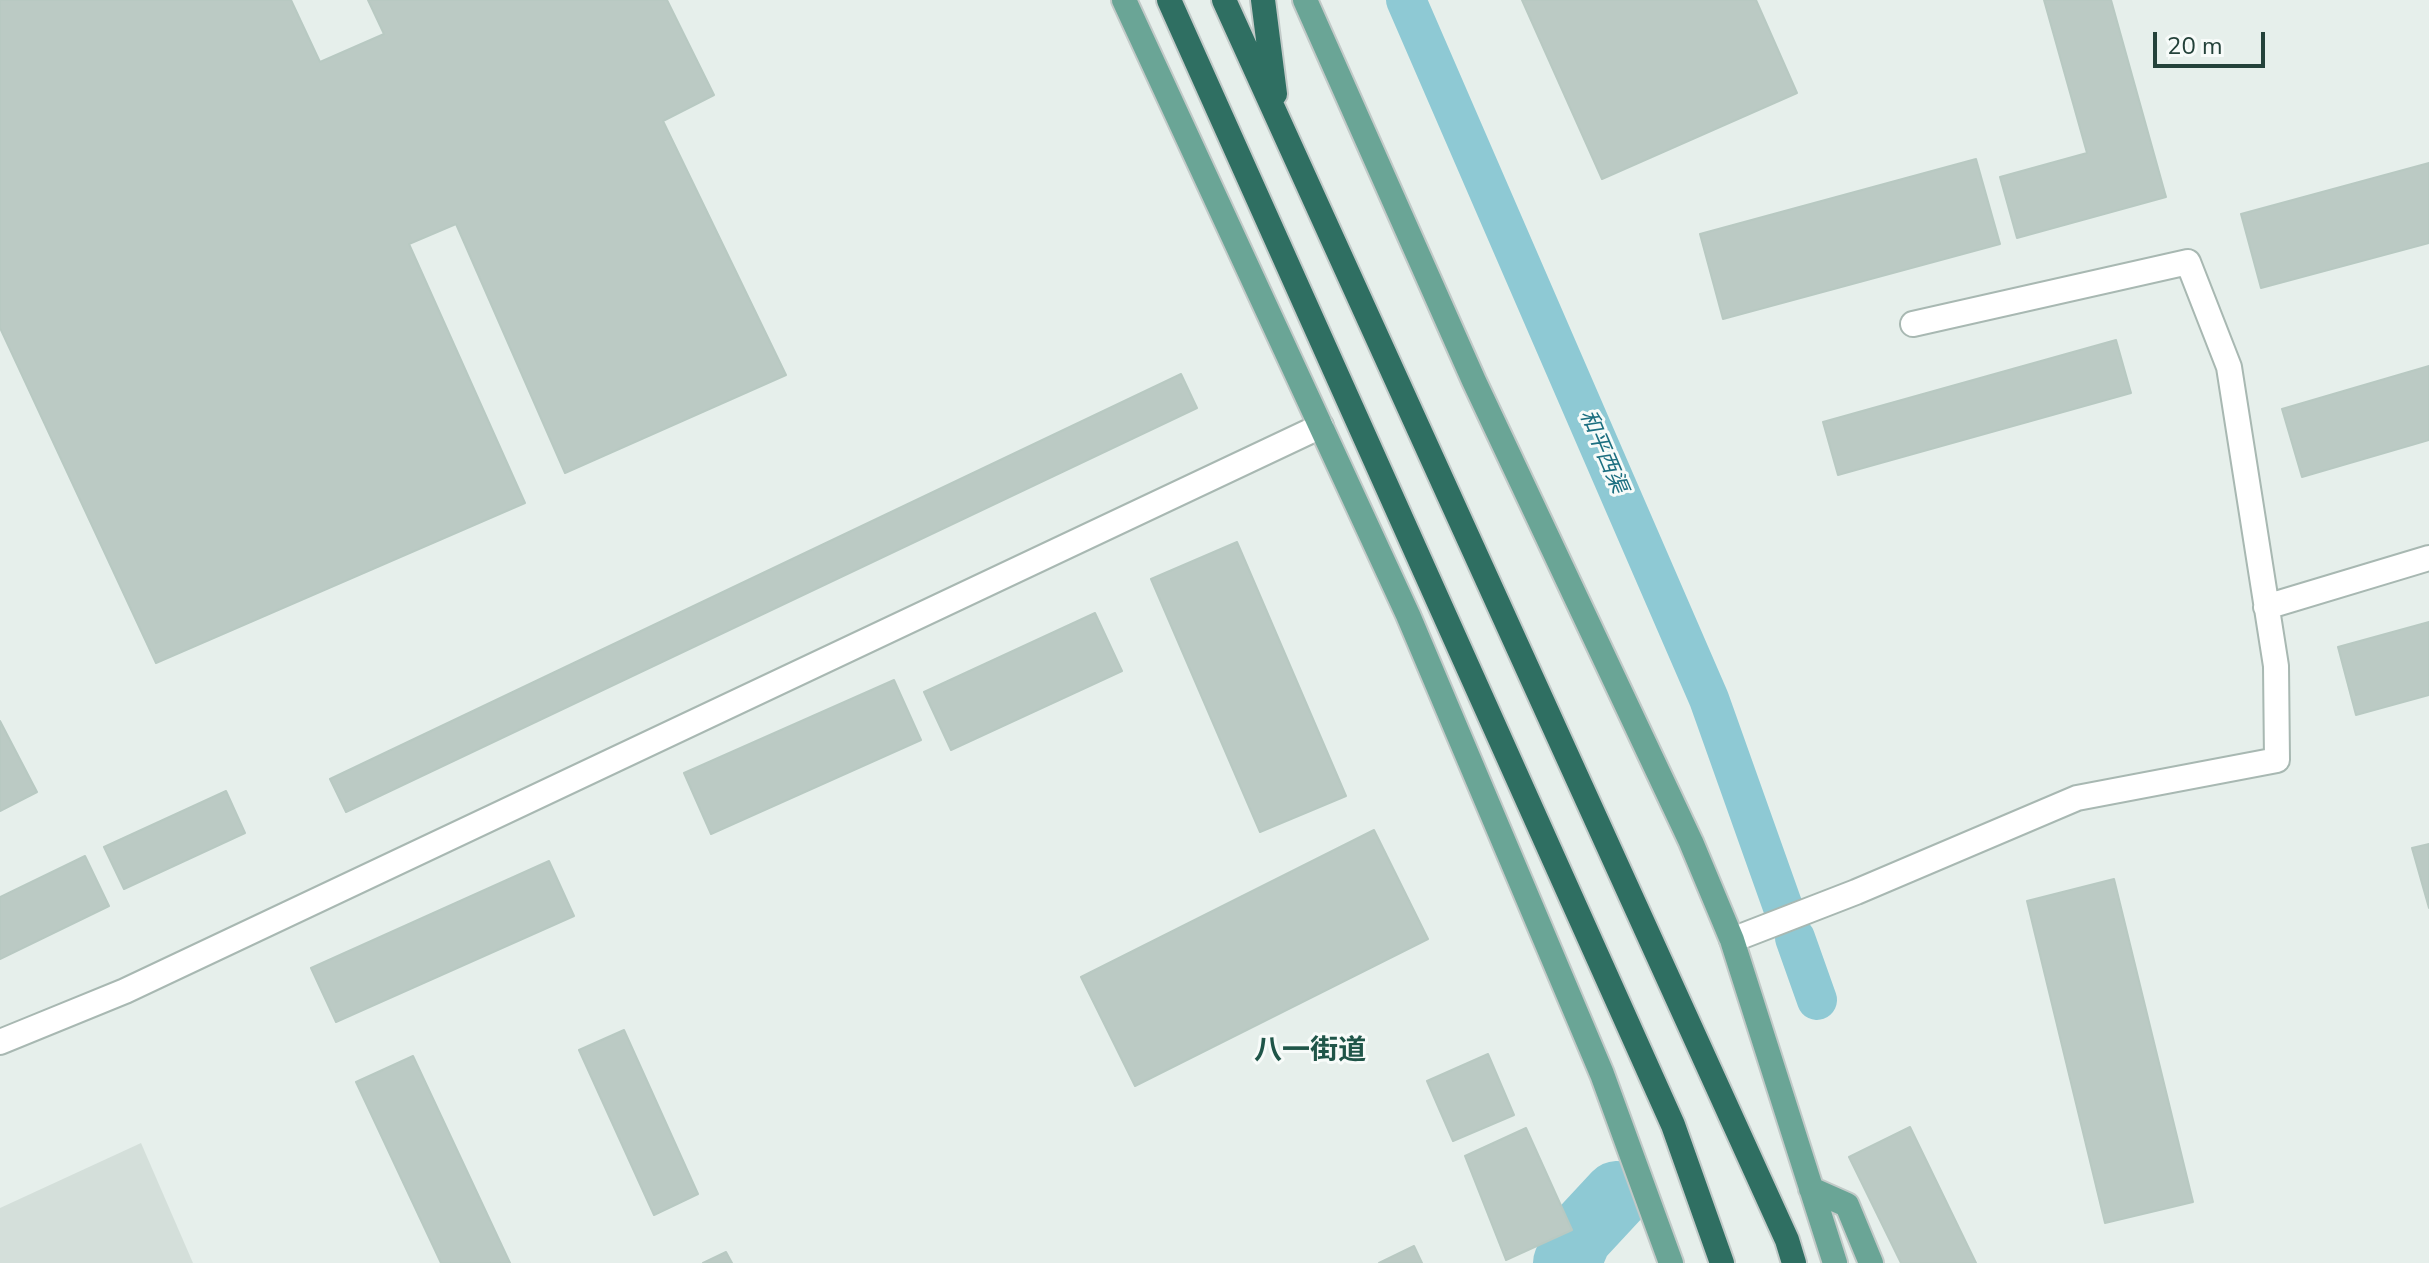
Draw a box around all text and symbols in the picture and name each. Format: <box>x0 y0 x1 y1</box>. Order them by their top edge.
scale bar <box>2157 16 2269 66</box>
text: 20 m <box>2167 30 2223 62</box>
water label: 和平西渠 <box>1573 406 1631 498</box>
district label: 八一街道 <box>1254 1035 1366 1069</box>

